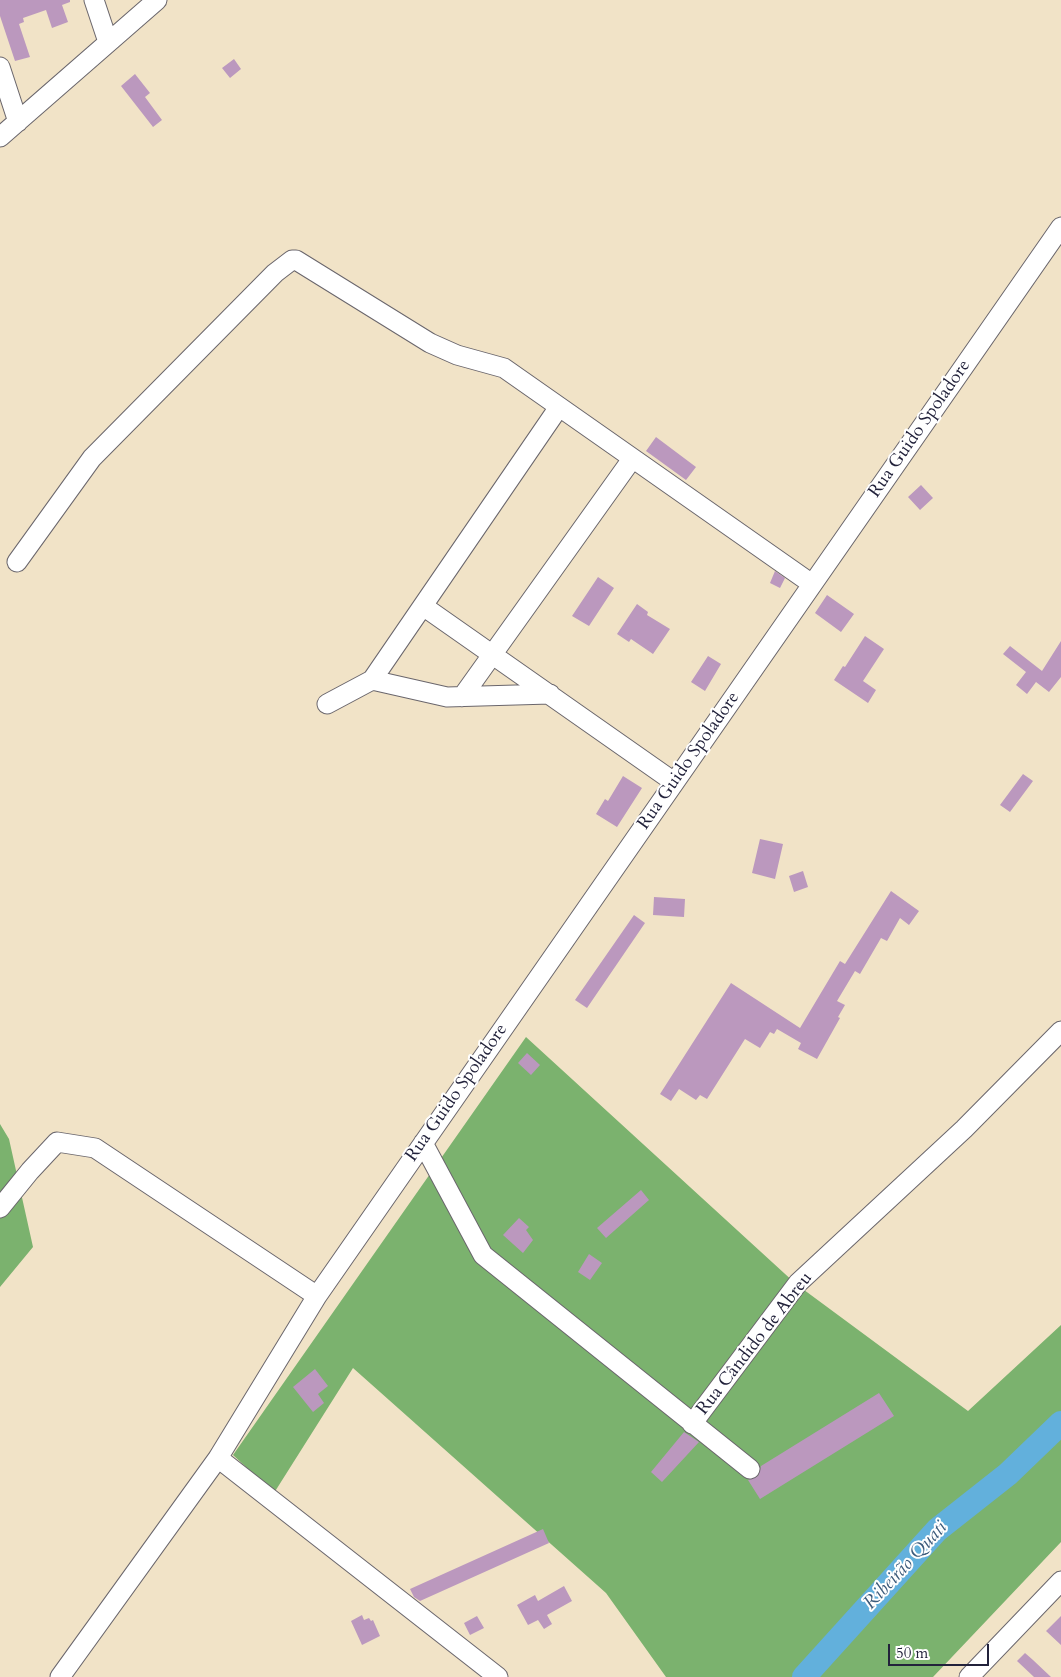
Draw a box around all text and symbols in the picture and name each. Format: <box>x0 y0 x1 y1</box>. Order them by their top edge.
street label: Rua Guido Spoladore <box>864 356 976 502</box>
street label: Rua Guido Spoladore <box>633 688 745 834</box>
street label: Rua Guido Spoladore <box>401 1020 513 1166</box>
street label: Rua Cândido de Abreu <box>693 1268 817 1420</box>
water label: Ribeirão Quati <box>860 1517 952 1615</box>
scale bar <box>891 1634 992 1666</box>
text: 50 m <box>896 1643 928 1663</box>

